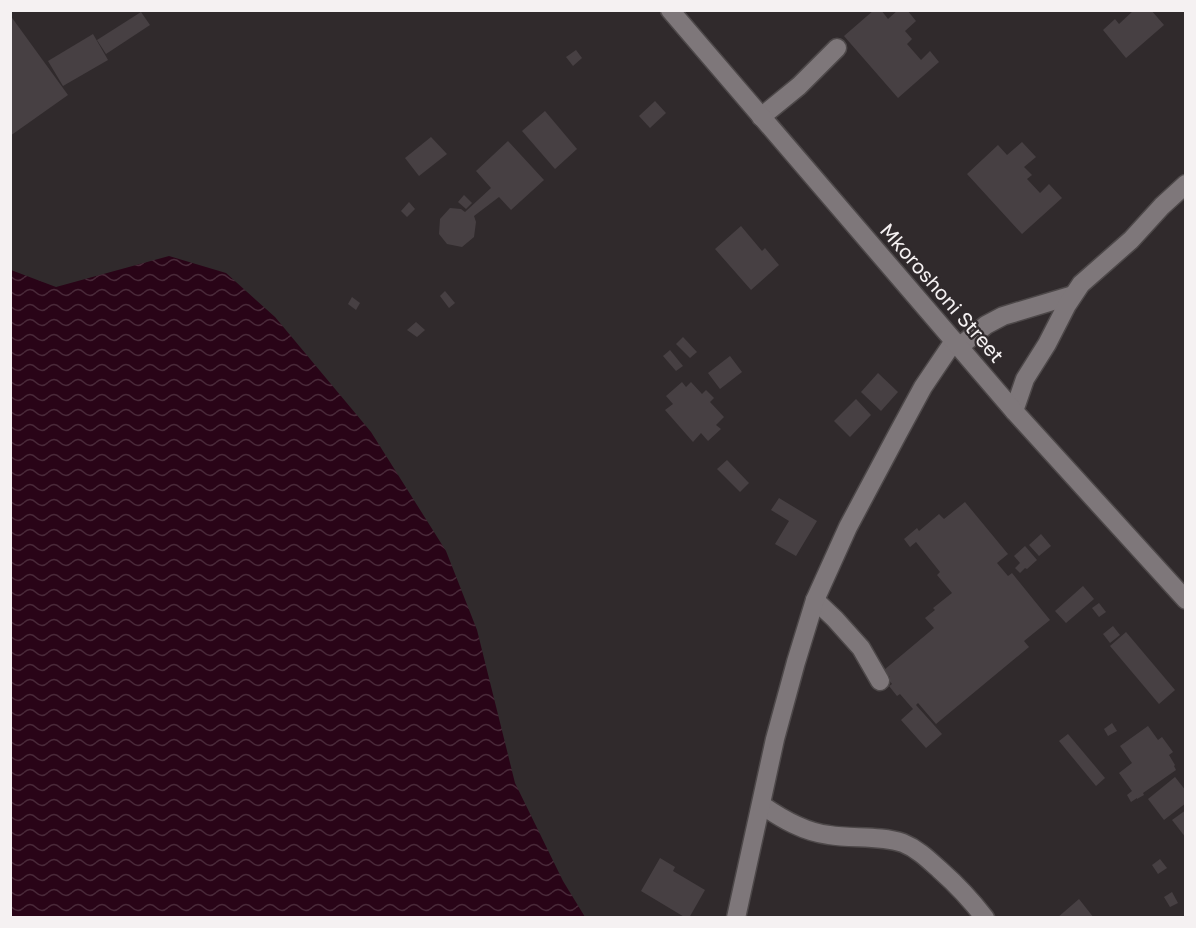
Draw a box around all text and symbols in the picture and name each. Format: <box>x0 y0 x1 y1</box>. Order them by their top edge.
street label: Mkoroshoni Street <box>876 218 1010 367</box>

